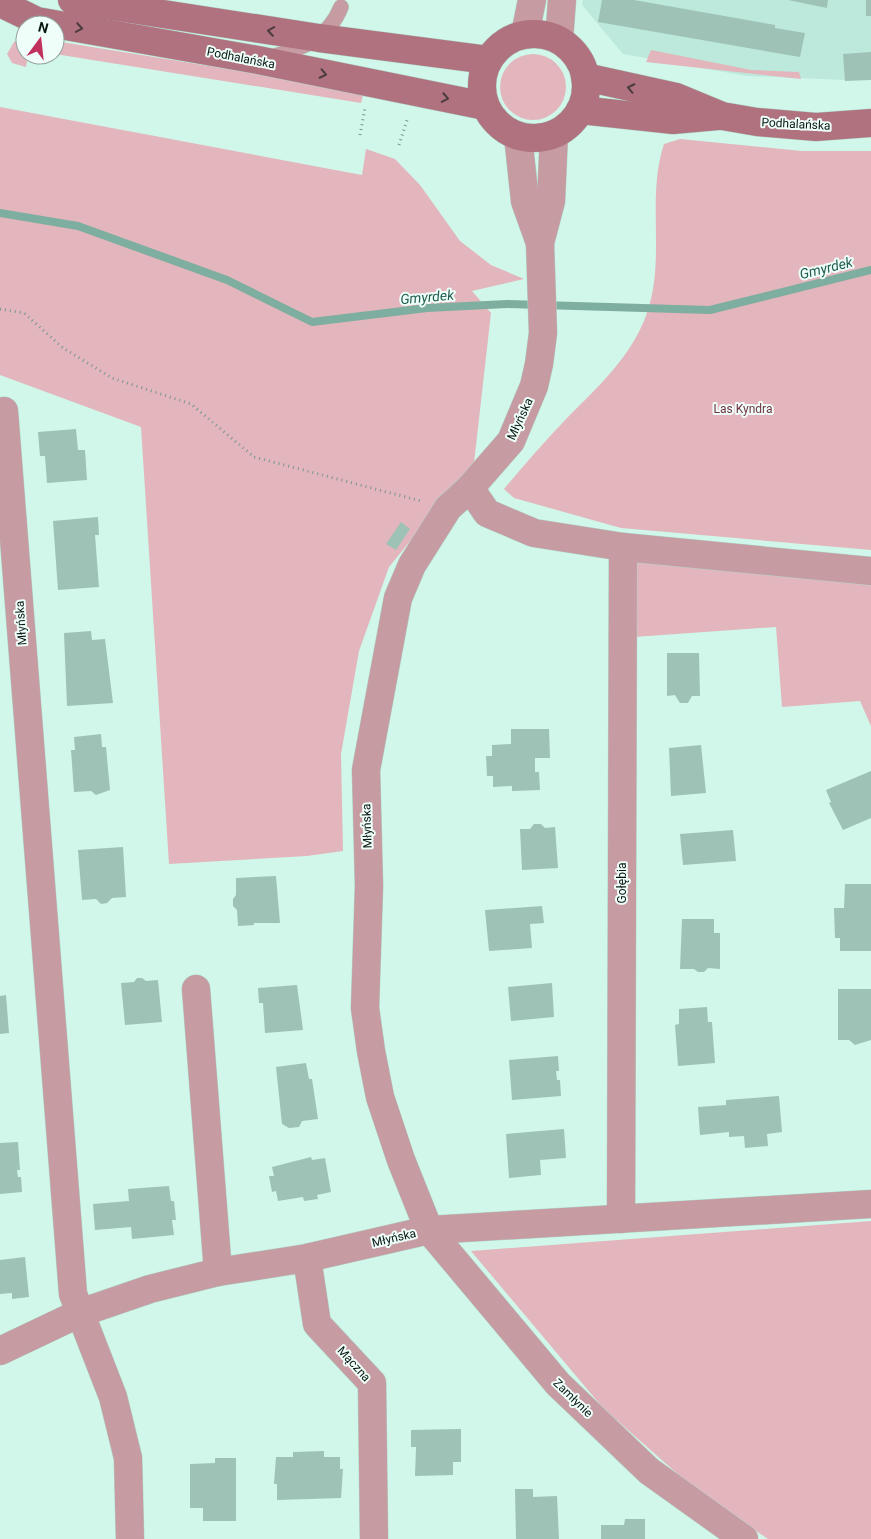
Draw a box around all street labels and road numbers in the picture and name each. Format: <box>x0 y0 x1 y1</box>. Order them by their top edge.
street label: Podhalańska <box>206 45 276 71</box>
street label: Podhalańska <box>761 115 831 133</box>
street label: Młyńska <box>504 396 536 442</box>
street label: Młyńska <box>12 600 30 646</box>
street label: Młyńska <box>359 803 375 849</box>
street label: Gołębia <box>615 863 629 903</box>
street label: Młyńska <box>371 1226 417 1250</box>
street label: Mączna <box>335 1344 373 1384</box>
street label: Zamłynie <box>550 1376 596 1420</box>

